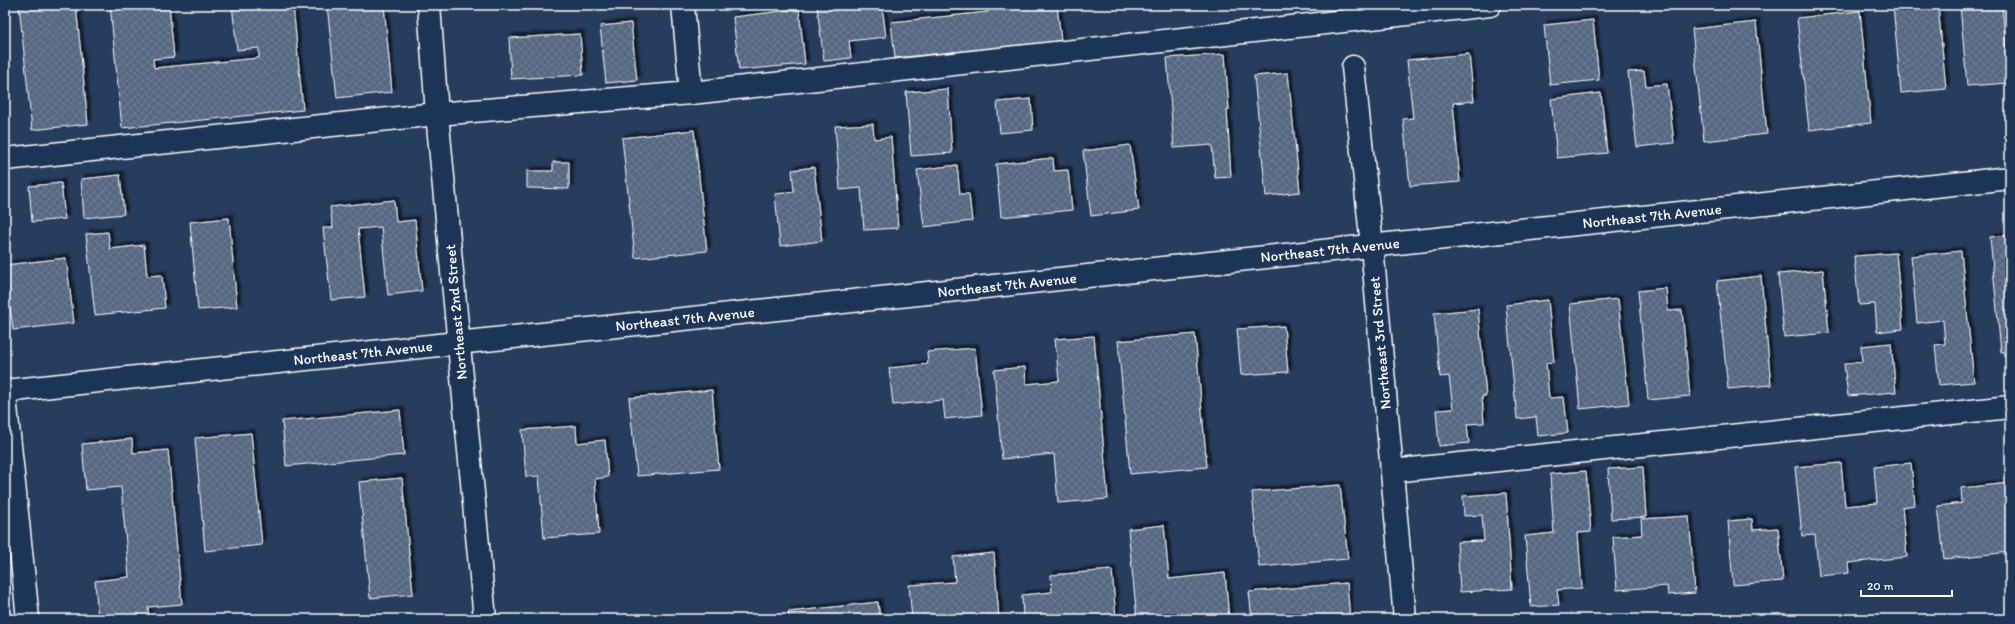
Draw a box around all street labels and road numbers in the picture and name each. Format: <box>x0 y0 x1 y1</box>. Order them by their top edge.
street label: Northeast 7th Avenue <box>1581 200 1723 232</box>
street label: Northeast 7th Avenue <box>1259 234 1401 266</box>
street label: Northeast 2nd Street <box>441 243 471 380</box>
street label: Northeast 7th Avenue <box>936 269 1078 301</box>
street label: Northeast 3rd Street <box>1365 275 1395 410</box>
street label: Northeast 7th Avenue <box>614 303 756 335</box>
street label: Northeast 7th Avenue <box>292 337 434 369</box>

